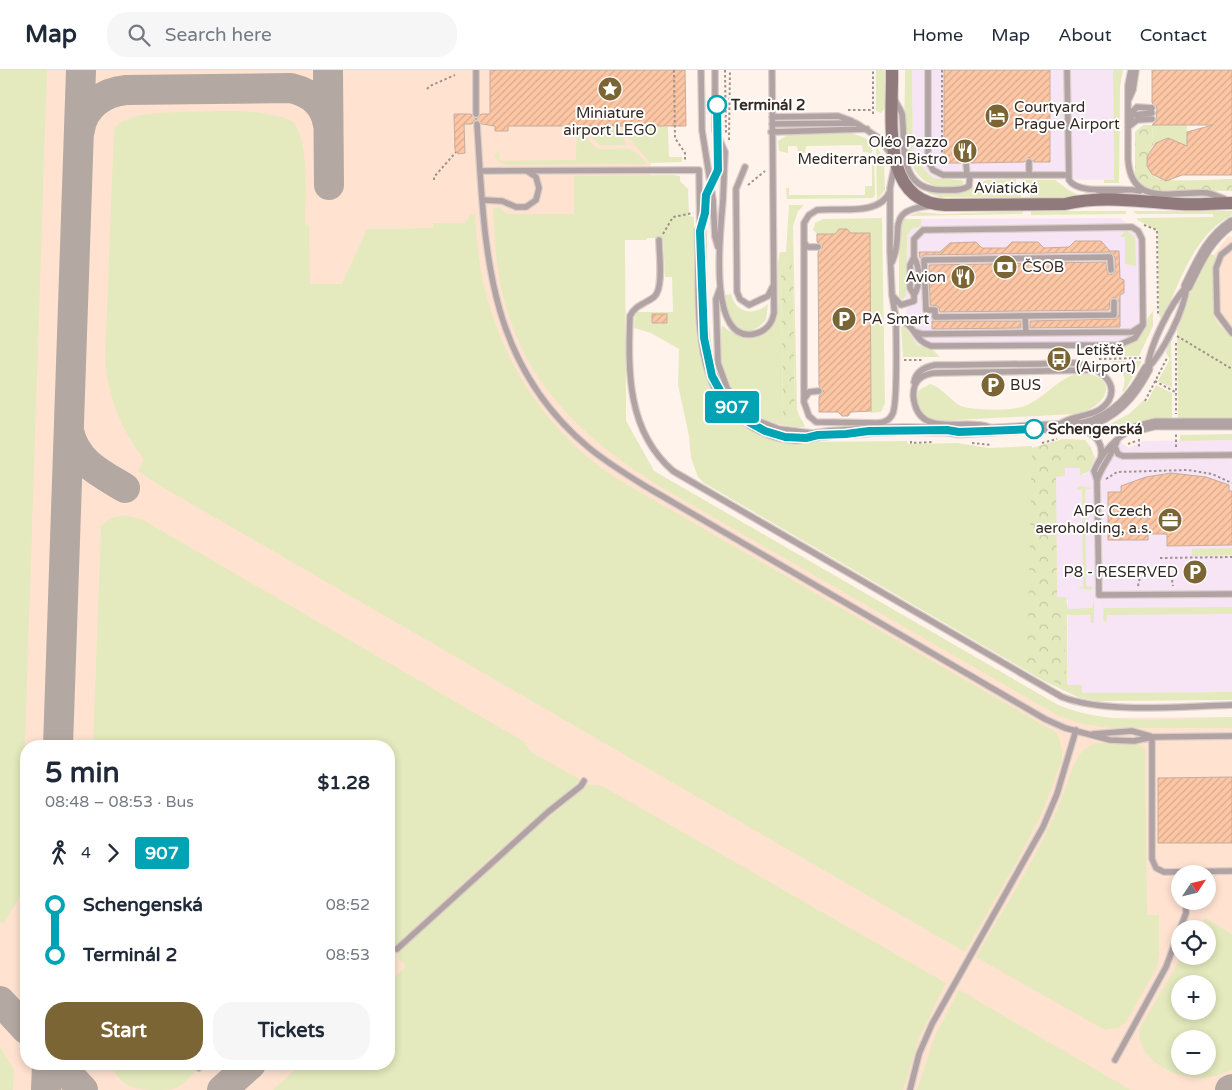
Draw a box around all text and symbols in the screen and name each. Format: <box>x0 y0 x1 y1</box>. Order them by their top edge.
search box <box>107 12 457 57</box>
text: Map <box>25 20 77 49</box>
icon: search <box>125 21 153 49</box>
text: Search here <box>165 24 272 46</box>
text: Home <box>912 24 963 46</box>
text: Map <box>991 24 1030 46</box>
text: About <box>1058 24 1112 46</box>
text: Contact <box>1140 24 1207 46</box>
place icon: Miniature airport LEGO <box>597 76 623 102</box>
marker: Terminál 2 <box>707 95 727 115</box>
place label: Terminál 2 <box>730 96 806 114</box>
place label: Courtyard Prague Airport <box>1014 98 1120 133</box>
hotel icon: Courtyard Prague Airport <box>984 103 1010 129</box>
place label: Miniature airport LEGO <box>563 104 657 139</box>
place label: Oléo Pazzo Mediterranean Bistro <box>797 133 948 168</box>
restaurant icon: Oléo Pazzo Mediterranean Bistro <box>952 138 978 164</box>
street label: Aviatická <box>974 179 1038 197</box>
bank icon: ČSOB <box>992 254 1018 280</box>
place label: ČSOB <box>1022 258 1064 276</box>
restaurant icon: Avion <box>950 264 976 290</box>
place label: Avion <box>905 268 946 286</box>
parking icon: PA Smart <box>831 306 857 332</box>
place label: PA Smart <box>862 310 930 328</box>
place label: Letiště (Airport) <box>1076 341 1136 376</box>
bus stop icon: Letiště (Airport) <box>1046 346 1072 372</box>
parking icon: BUS <box>980 372 1006 398</box>
place label: BUS <box>1010 376 1041 394</box>
line badge: 907 <box>703 391 761 423</box>
text: 907 <box>715 396 749 418</box>
marker: Schengenská <box>1024 419 1044 439</box>
place label: Schengenská <box>1048 420 1143 439</box>
place label: APC Czech aeroholding, a.s. <box>1035 502 1152 537</box>
office icon: APC Czech aeroholding, a.s. <box>1157 507 1183 533</box>
parking icon: P8 - RESERVED <box>1182 559 1208 585</box>
place label: P8 - RESERVED <box>1064 563 1178 581</box>
text: 5 min <box>45 756 120 790</box>
text: $1.28 <box>318 772 370 794</box>
text: 08:48 – 08:53 · Bus <box>45 792 194 812</box>
icon: walk <box>45 839 73 867</box>
icon: forward <box>99 839 127 867</box>
text: 907 <box>145 842 179 864</box>
text: 4 <box>81 843 91 863</box>
north arrow <box>1171 865 1216 910</box>
map controls <box>1171 865 1216 1075</box>
text: Schengenská <box>83 894 203 916</box>
text: 08:52 <box>326 895 370 915</box>
button: locate <box>1171 920 1216 965</box>
text: Terminál 2 <box>83 944 177 966</box>
text: 08:53 <box>326 945 370 965</box>
button: + <box>1171 975 1216 1020</box>
button: Start <box>45 1002 203 1060</box>
button: Tickets <box>213 1002 370 1060</box>
button: − <box>1171 1030 1216 1075</box>

